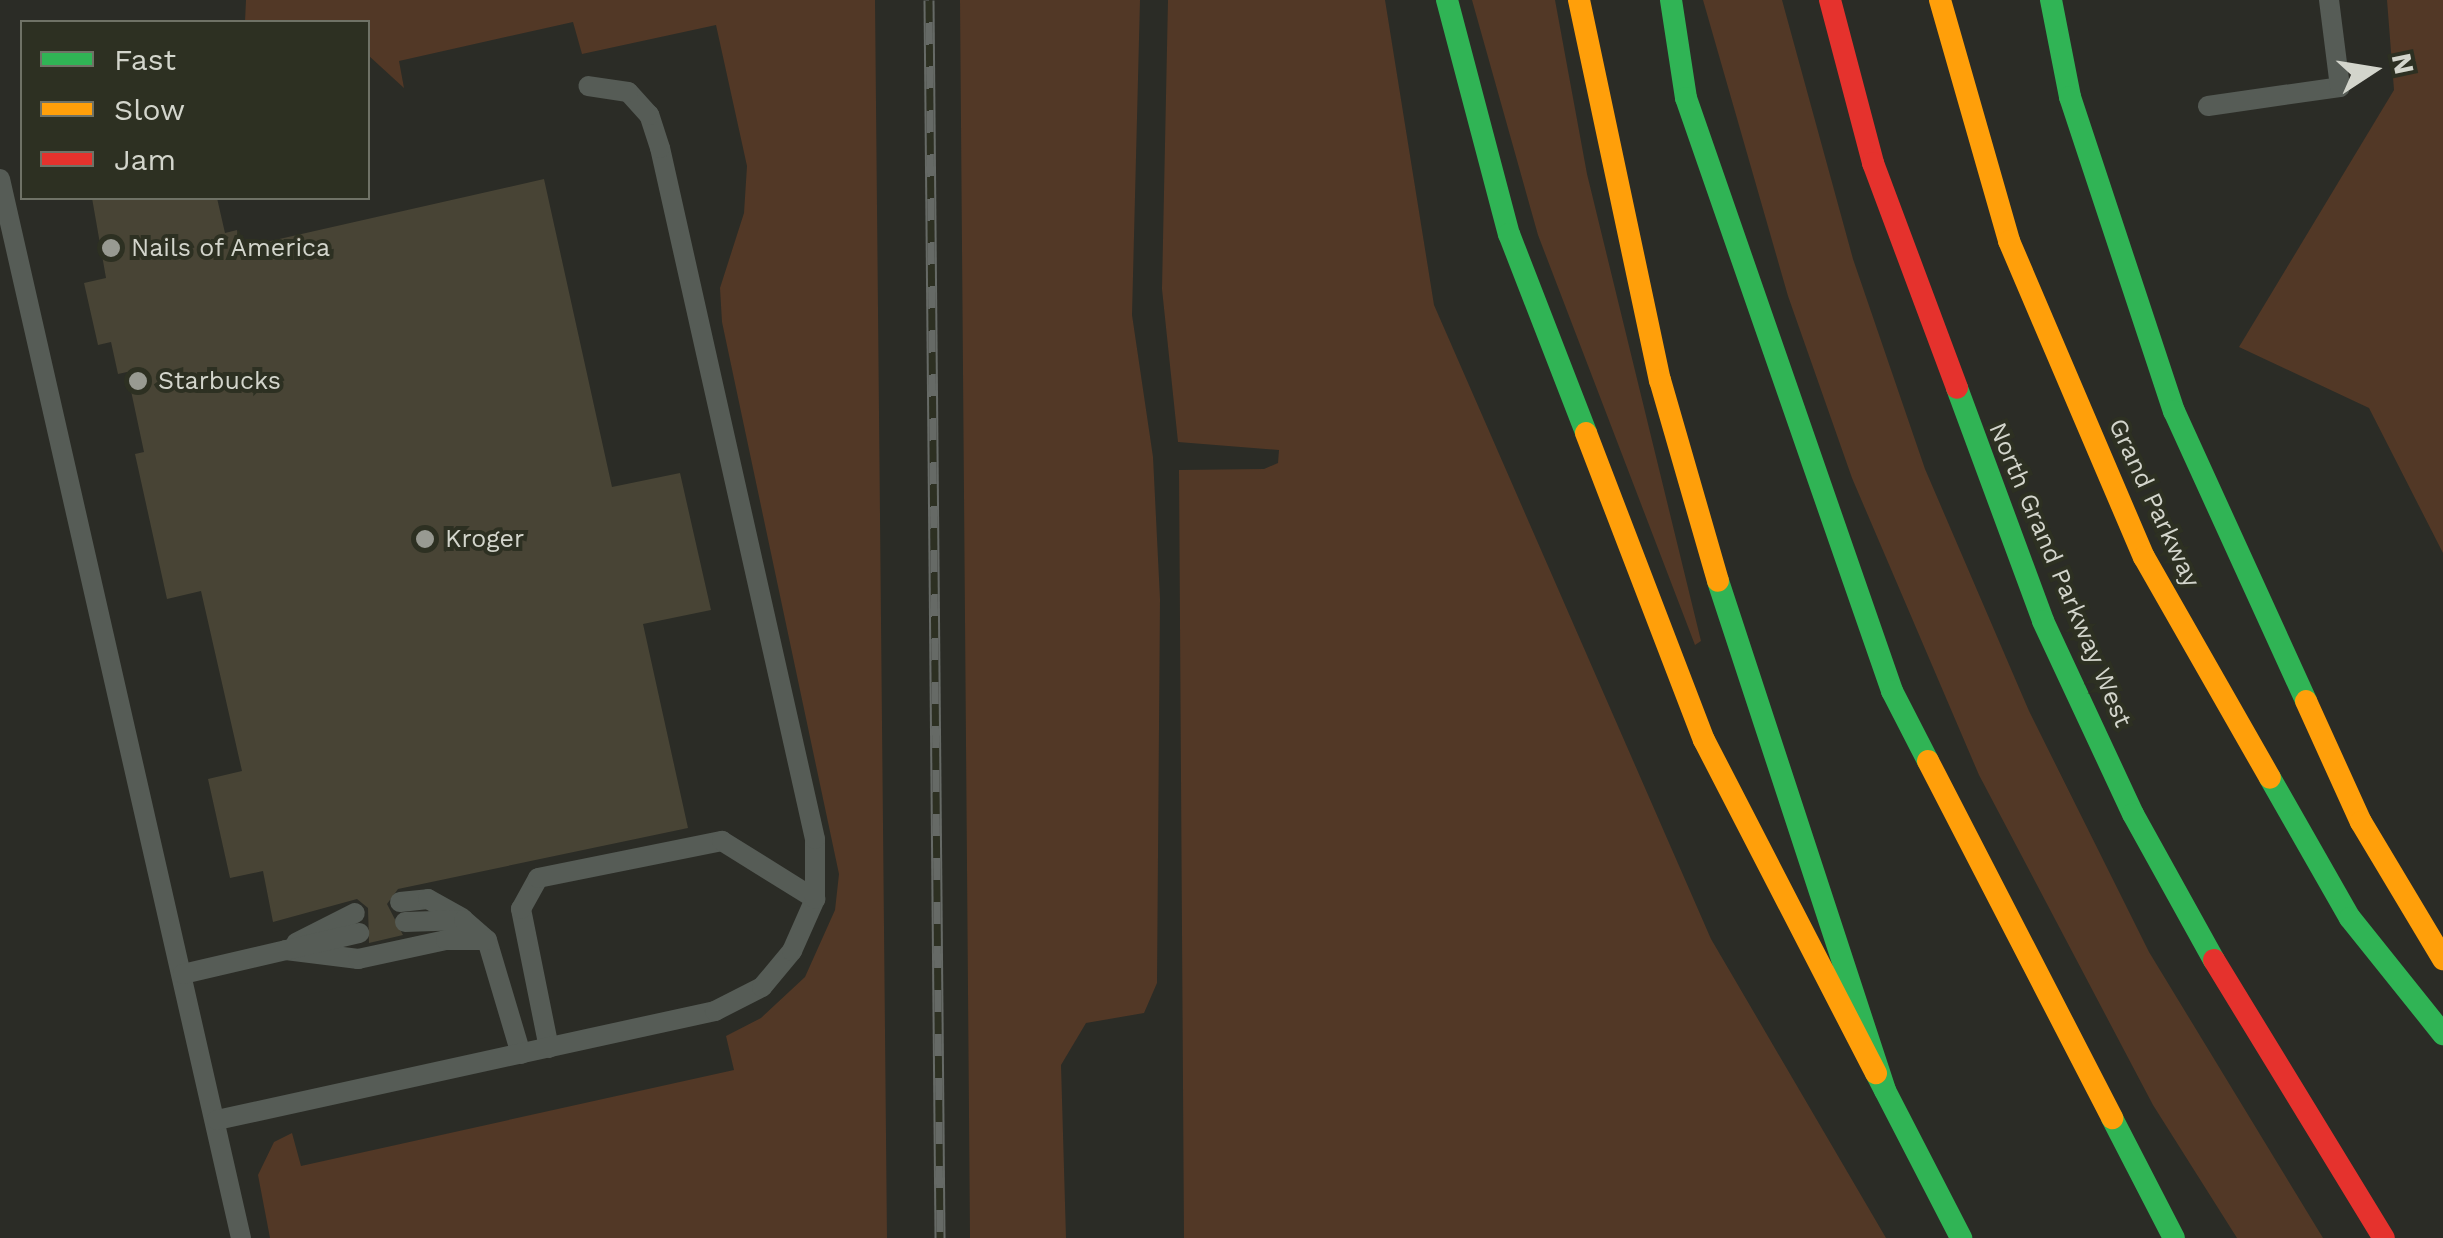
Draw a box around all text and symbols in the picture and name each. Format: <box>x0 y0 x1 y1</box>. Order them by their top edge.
legend <box>20 20 370 200</box>
north arrow <box>2323 20 2423 120</box>
text: Fast <box>114 42 176 77</box>
text: N <box>2385 50 2421 77</box>
text: Slow <box>114 92 185 127</box>
text: Jam <box>114 142 176 177</box>
place label: Nails of America <box>131 233 332 263</box>
marker: Nails of America <box>100 237 122 259</box>
place label: Starbucks <box>158 366 281 396</box>
marker: Starbucks <box>127 370 149 392</box>
street label: Grand Parkway <box>2102 414 2206 592</box>
street label: North Grand Parkway West <box>1982 418 2138 732</box>
place label: Kroger <box>445 524 524 554</box>
marker: Kroger <box>414 528 436 550</box>

